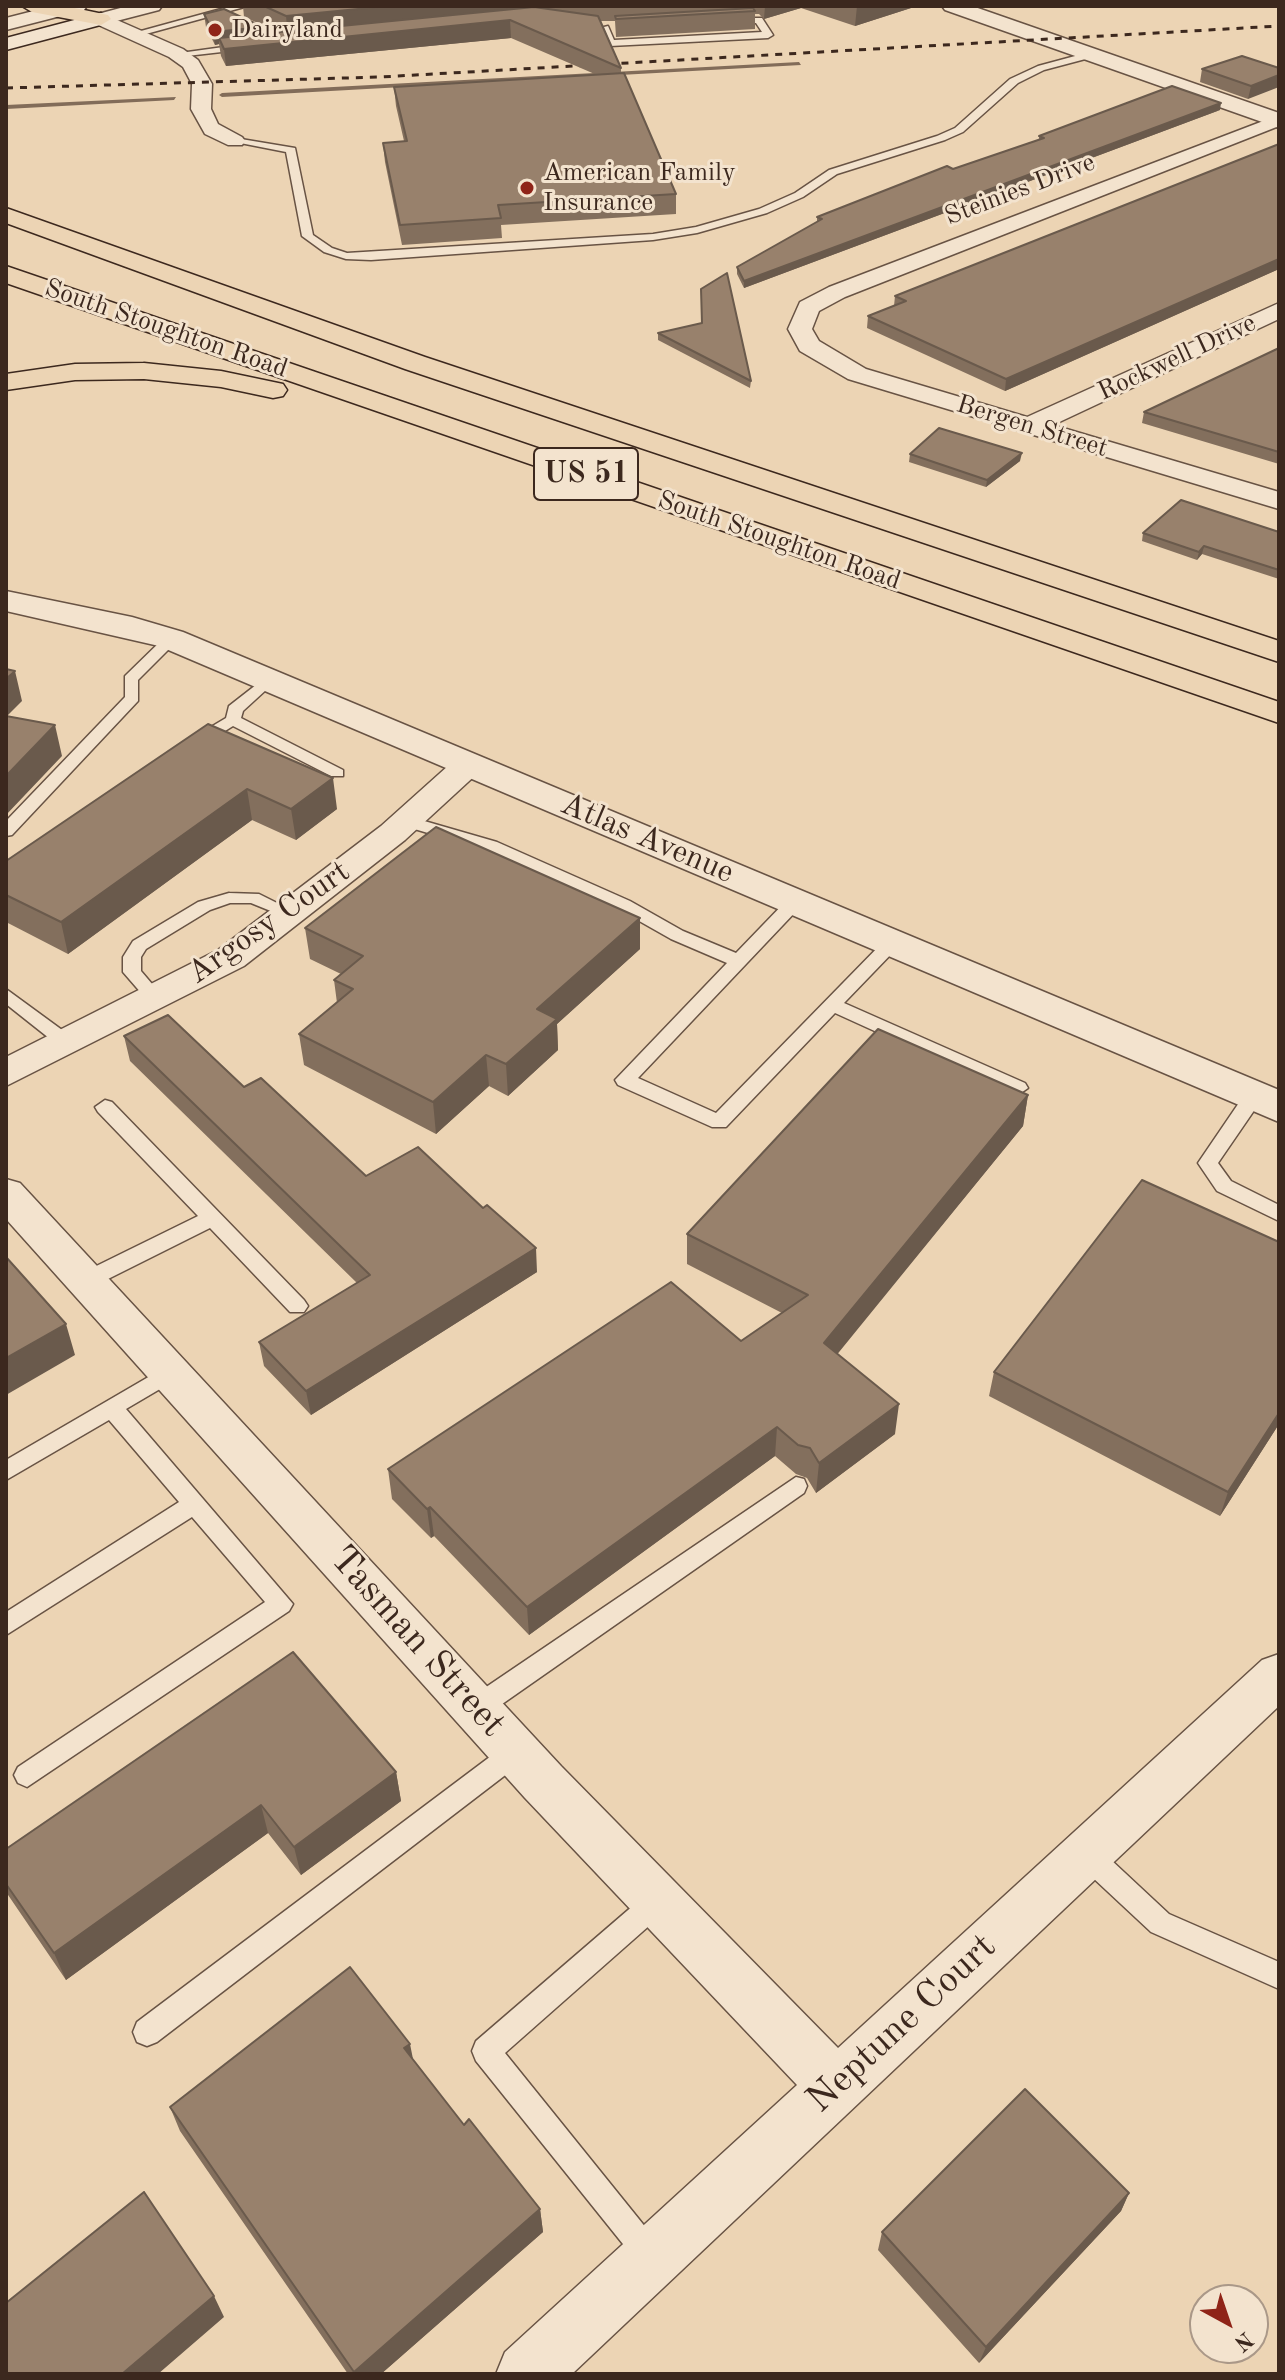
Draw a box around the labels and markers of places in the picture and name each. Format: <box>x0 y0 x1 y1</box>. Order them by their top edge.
place label: Dairyland <box>231 14 343 46</box>
marker: Dairyland <box>206 21 224 39</box>
place label: American Family Insurance <box>543 157 736 218</box>
marker: American Family Insurance <box>518 179 536 197</box>

